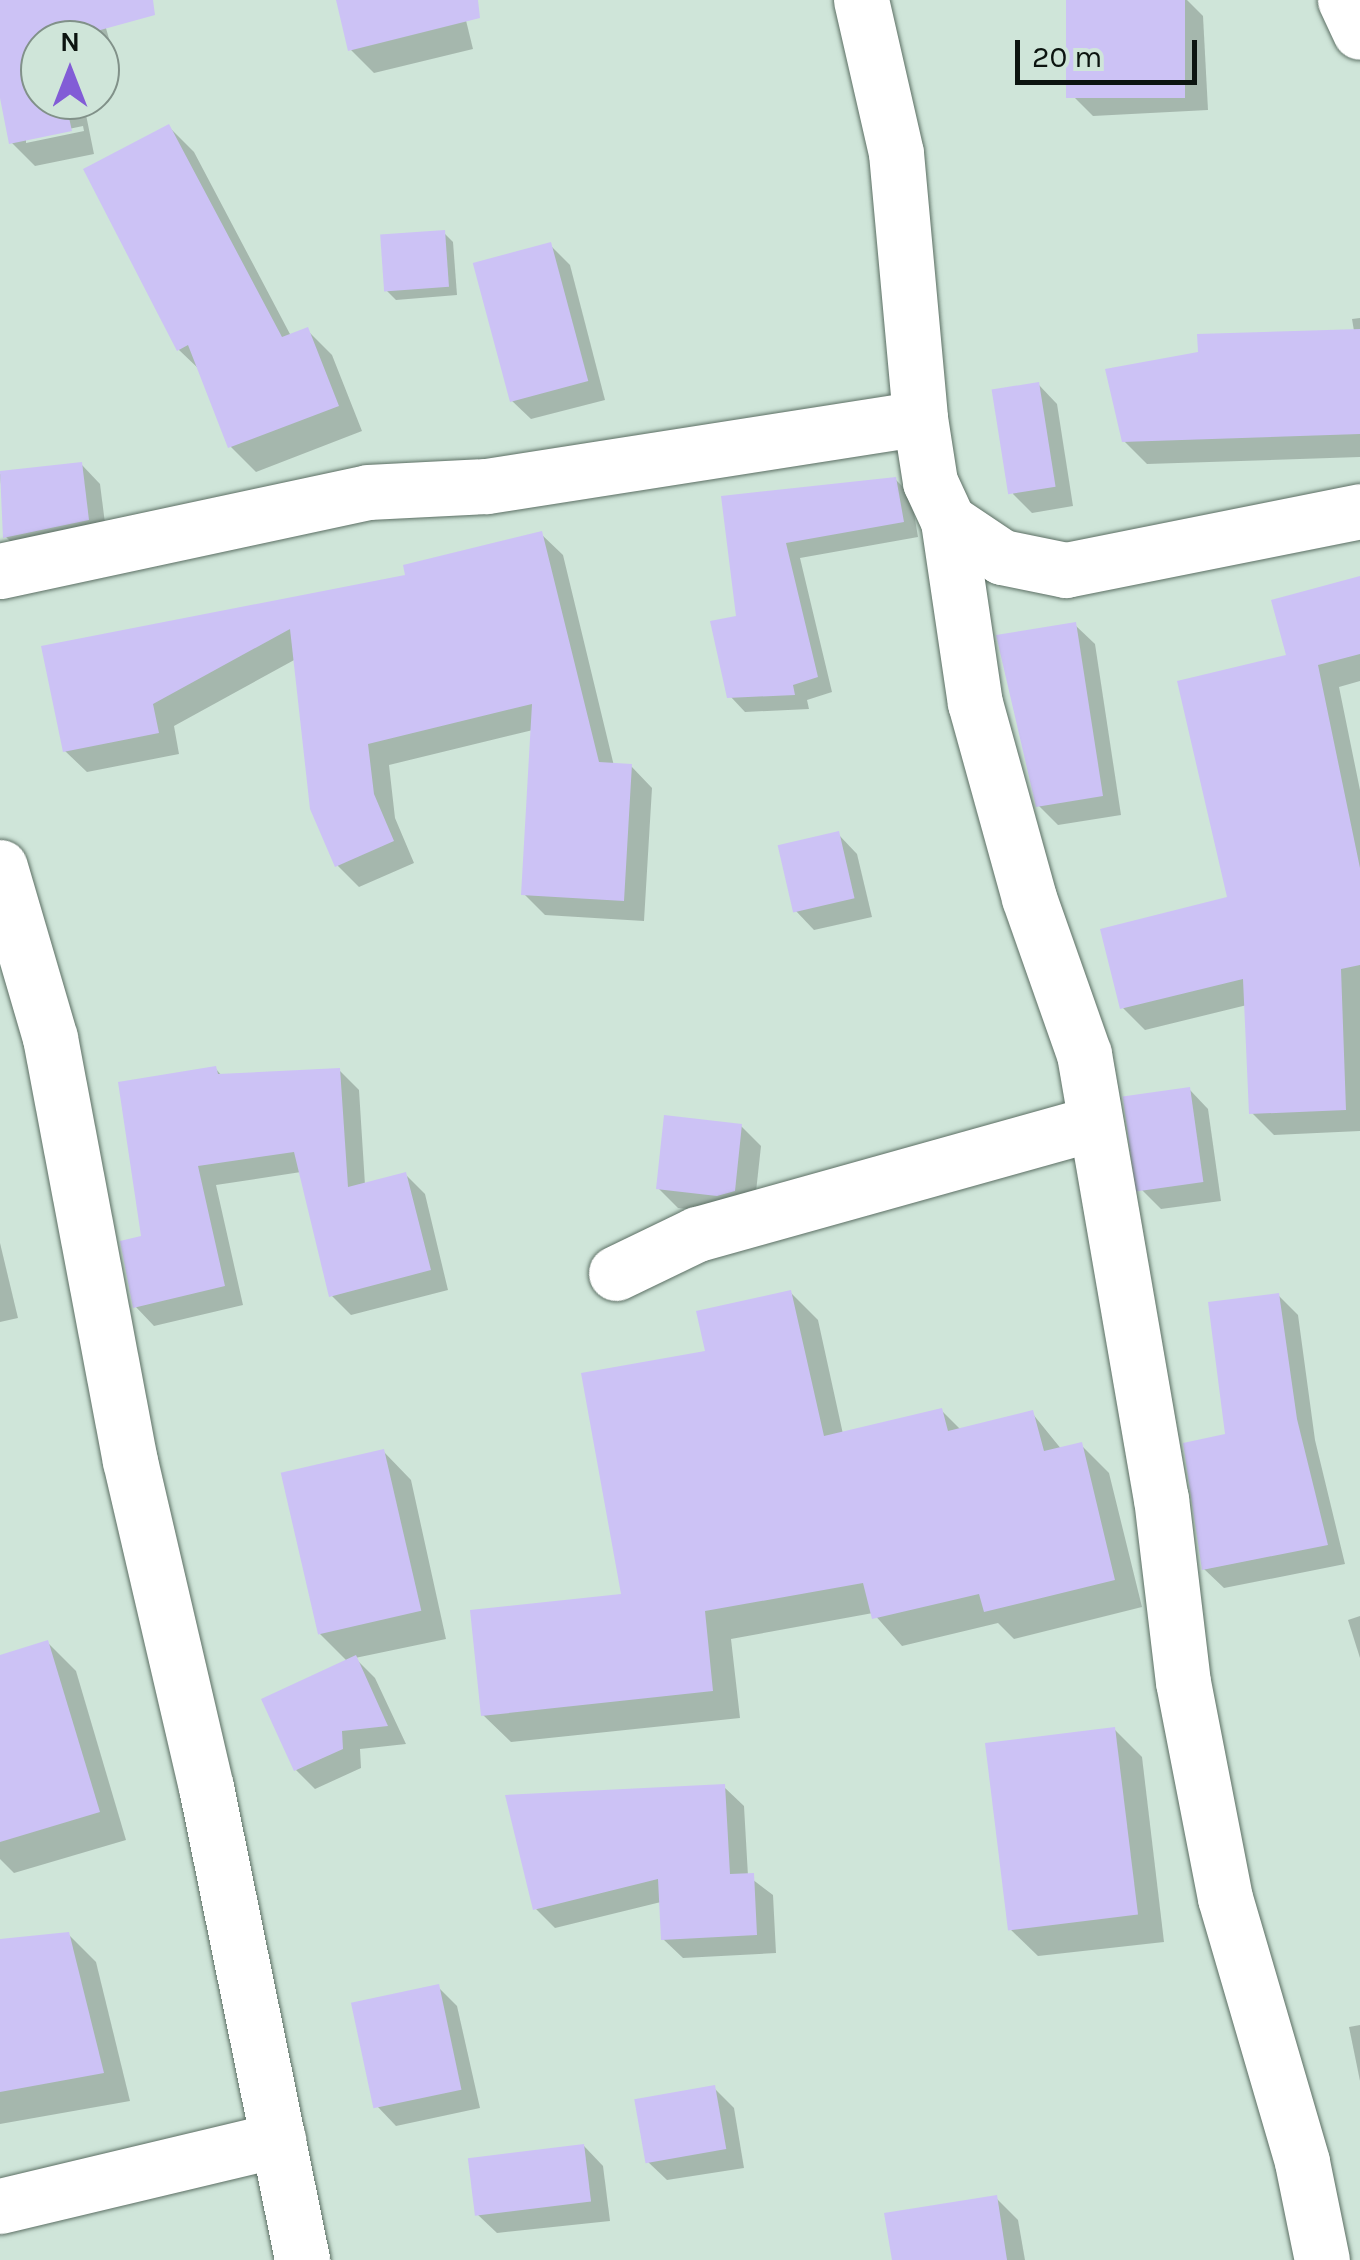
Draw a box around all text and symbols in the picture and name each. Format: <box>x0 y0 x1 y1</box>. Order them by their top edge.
north arrow <box>20 20 120 120</box>
scale bar <box>1020 20 1202 82</box>
text: N <box>60 25 80 58</box>
text: 20 m <box>1032 39 1102 75</box>

